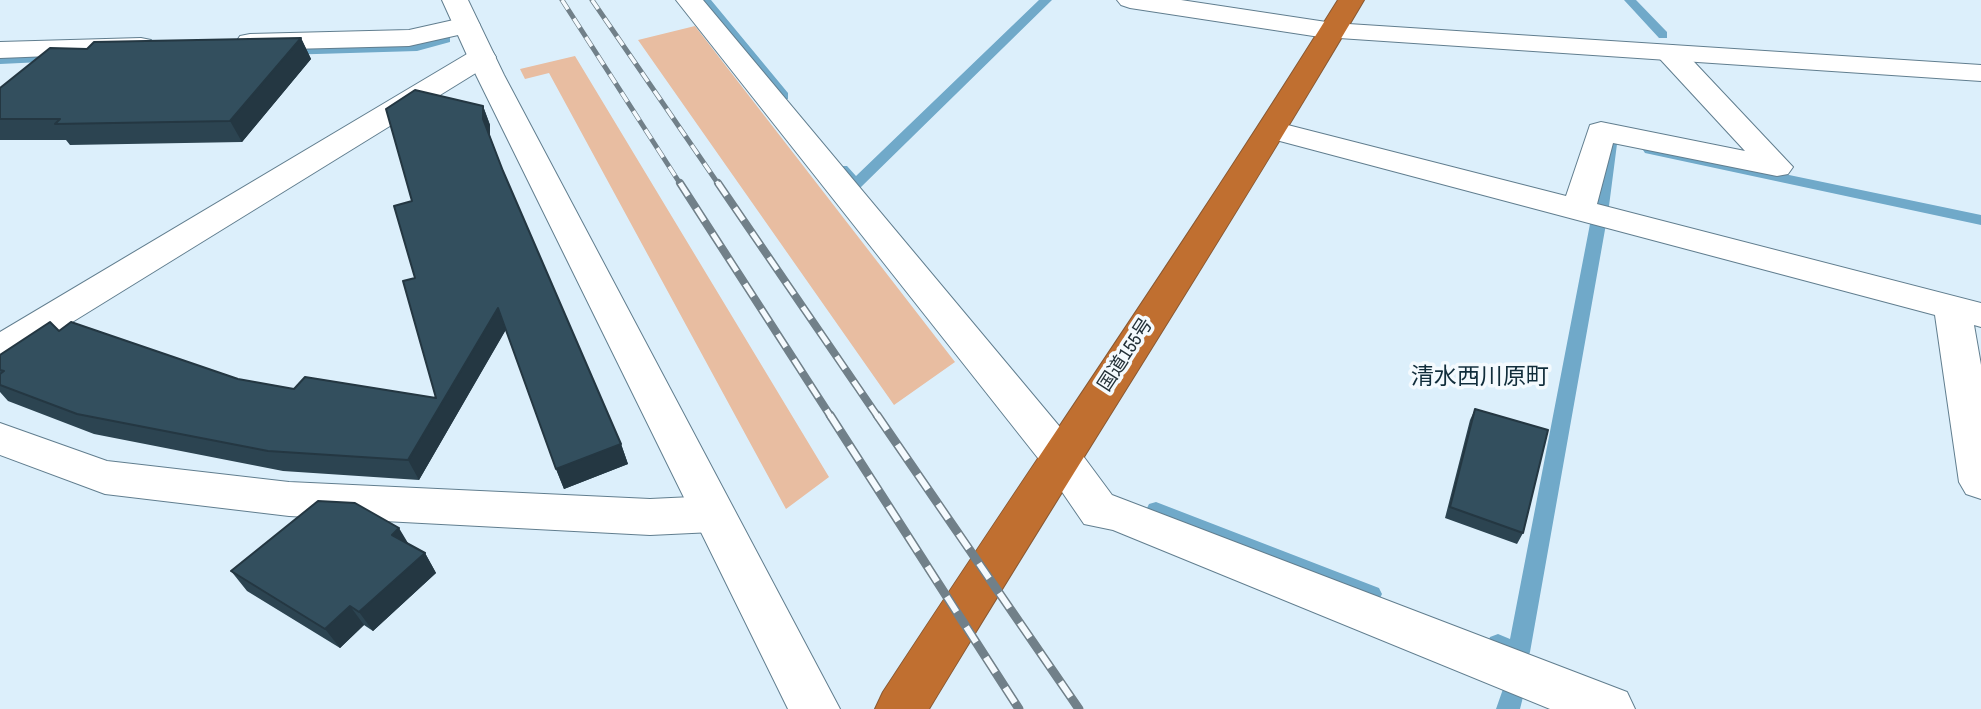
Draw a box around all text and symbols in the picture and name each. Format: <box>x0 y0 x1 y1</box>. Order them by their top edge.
street label: 国道155号 <box>1094 314 1158 396</box>
district label: 清水西川原町 <box>1411 364 1549 392</box>

